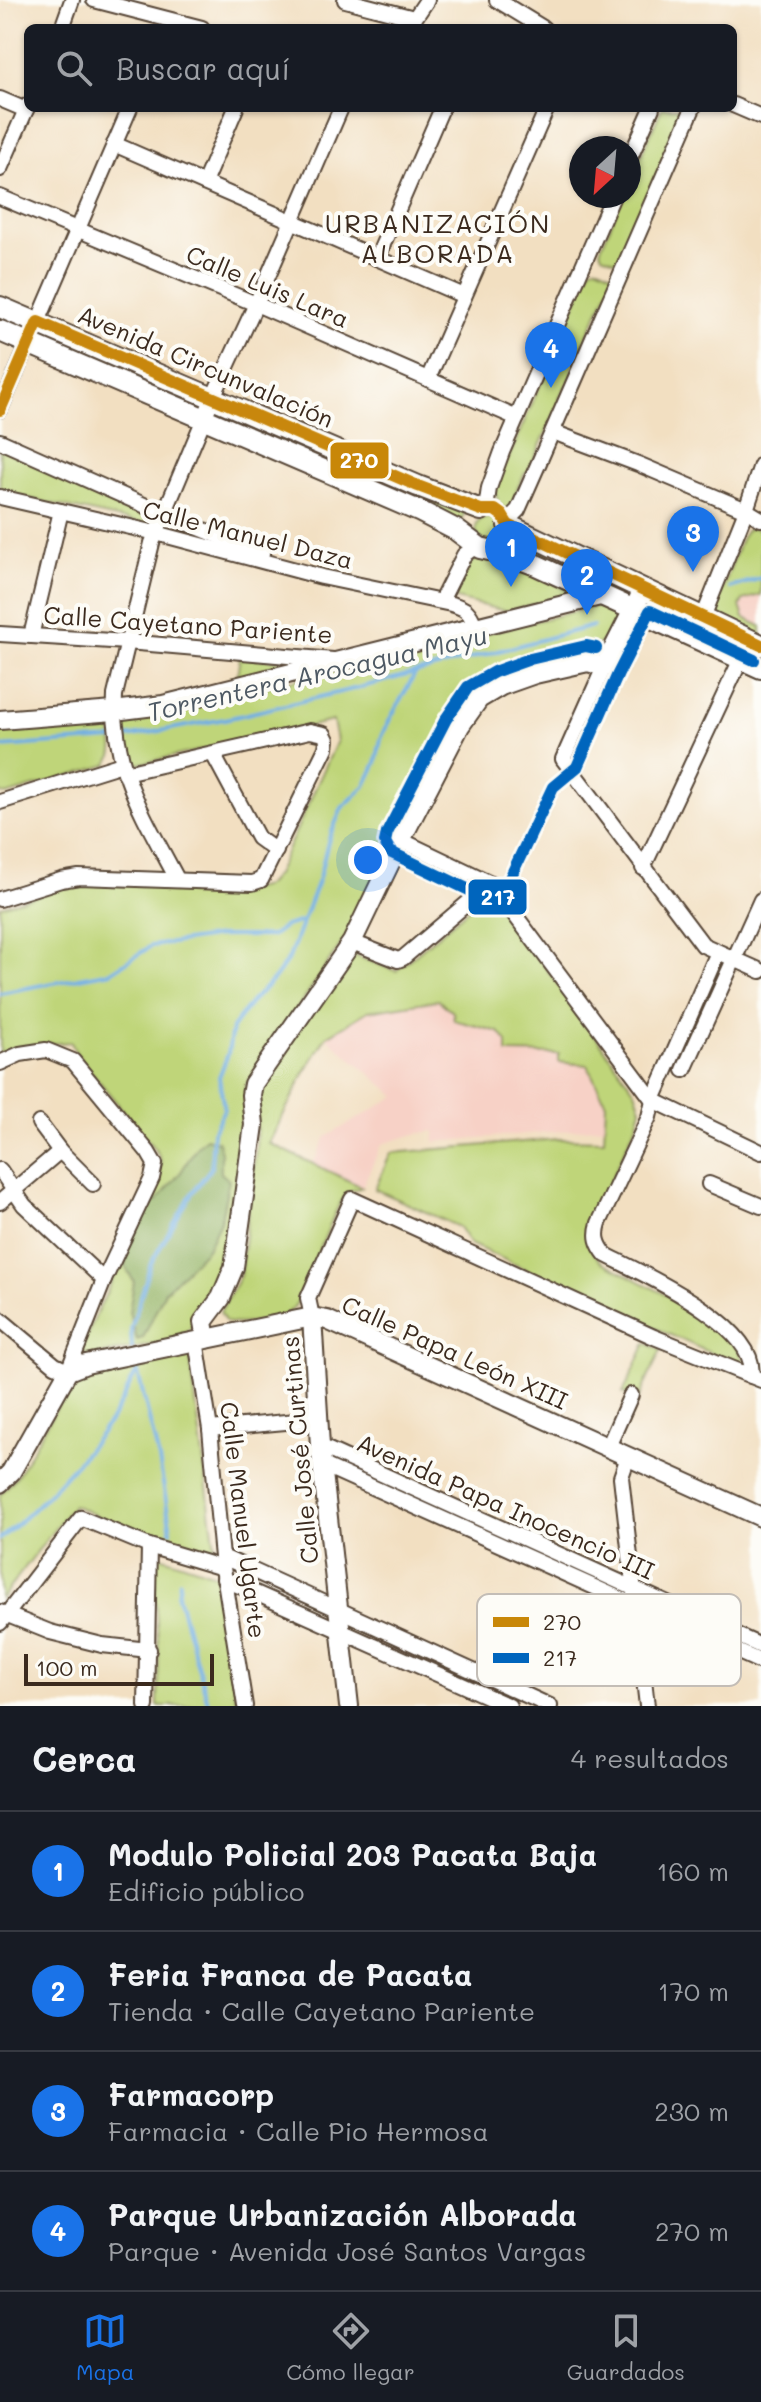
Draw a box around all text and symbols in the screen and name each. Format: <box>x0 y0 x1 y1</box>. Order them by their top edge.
search box <box>24 24 737 112</box>
icon: search <box>52 46 96 90</box>
text: Buscar aquí <box>116 48 290 88</box>
north arrow <box>569 136 641 208</box>
district label: URBANIZACIÓN ALBORADA <box>325 206 551 270</box>
street label: Calle Luis Lara <box>182 238 354 334</box>
street label: Avenida Circunvalación <box>73 298 339 434</box>
pin: 4 <box>525 322 577 388</box>
line badge: 270 <box>329 441 390 480</box>
text: 270 <box>340 445 378 474</box>
street label: Calle Manuel Daza <box>140 493 356 575</box>
pin: 3 <box>667 506 719 572</box>
pin: 1 <box>485 521 537 587</box>
pin: 2 <box>561 549 613 615</box>
street label: Calle Cayetano Pariente <box>43 598 333 650</box>
water label: Torrentera Arocagua Mayu <box>144 617 490 729</box>
your location <box>348 840 388 880</box>
line badge: 217 <box>467 878 528 916</box>
text: 217 <box>481 882 515 911</box>
street label: Calle Papa León XIII <box>337 1288 573 1416</box>
street label: Calle José Curtinas <box>274 1335 324 1565</box>
street label: Calle Manuel Ugarte <box>214 1400 274 1640</box>
street label: Avenida Papa Inocencio III <box>352 1426 660 1586</box>
legend <box>477 1594 741 1686</box>
text: 270 <box>543 1607 581 1636</box>
text: 217 <box>543 1643 577 1672</box>
scale bar <box>24 1650 214 1686</box>
text: 100 m <box>36 1653 98 1682</box>
text: Cerca <box>32 1736 136 1781</box>
text: 4 resultados <box>571 1741 729 1775</box>
text: Modulo Policial 203 Pacata Baja <box>108 1834 597 1874</box>
text: 1 <box>52 1854 64 1888</box>
text: 160 m <box>657 1854 729 1888</box>
text: Edificio público <box>108 1874 304 1908</box>
text: Feria Franca de Pacata <box>108 1954 472 1994</box>
text: 2 <box>51 1974 65 2008</box>
text: 170 m <box>658 1974 729 2008</box>
text: Tienda · Calle Cayetano Pariente <box>108 1994 535 2028</box>
text: Farmacorp <box>108 2074 274 2114</box>
text: 3 <box>50 2094 66 2128</box>
text: 230 m <box>654 2094 729 2128</box>
text: Farmacia · Calle Pio Hermosa <box>108 2114 489 2148</box>
text: Parque Urbanización Alborada <box>108 2194 577 2234</box>
text: 4 <box>50 2214 66 2248</box>
text: 270 m <box>655 2214 729 2248</box>
text: Parque · Avenida José Santos Vargas <box>108 2234 586 2268</box>
tab: Mapa <box>76 2309 134 2386</box>
tab: Cómo llegar <box>286 2309 415 2386</box>
tab: Guardados <box>567 2309 685 2386</box>

